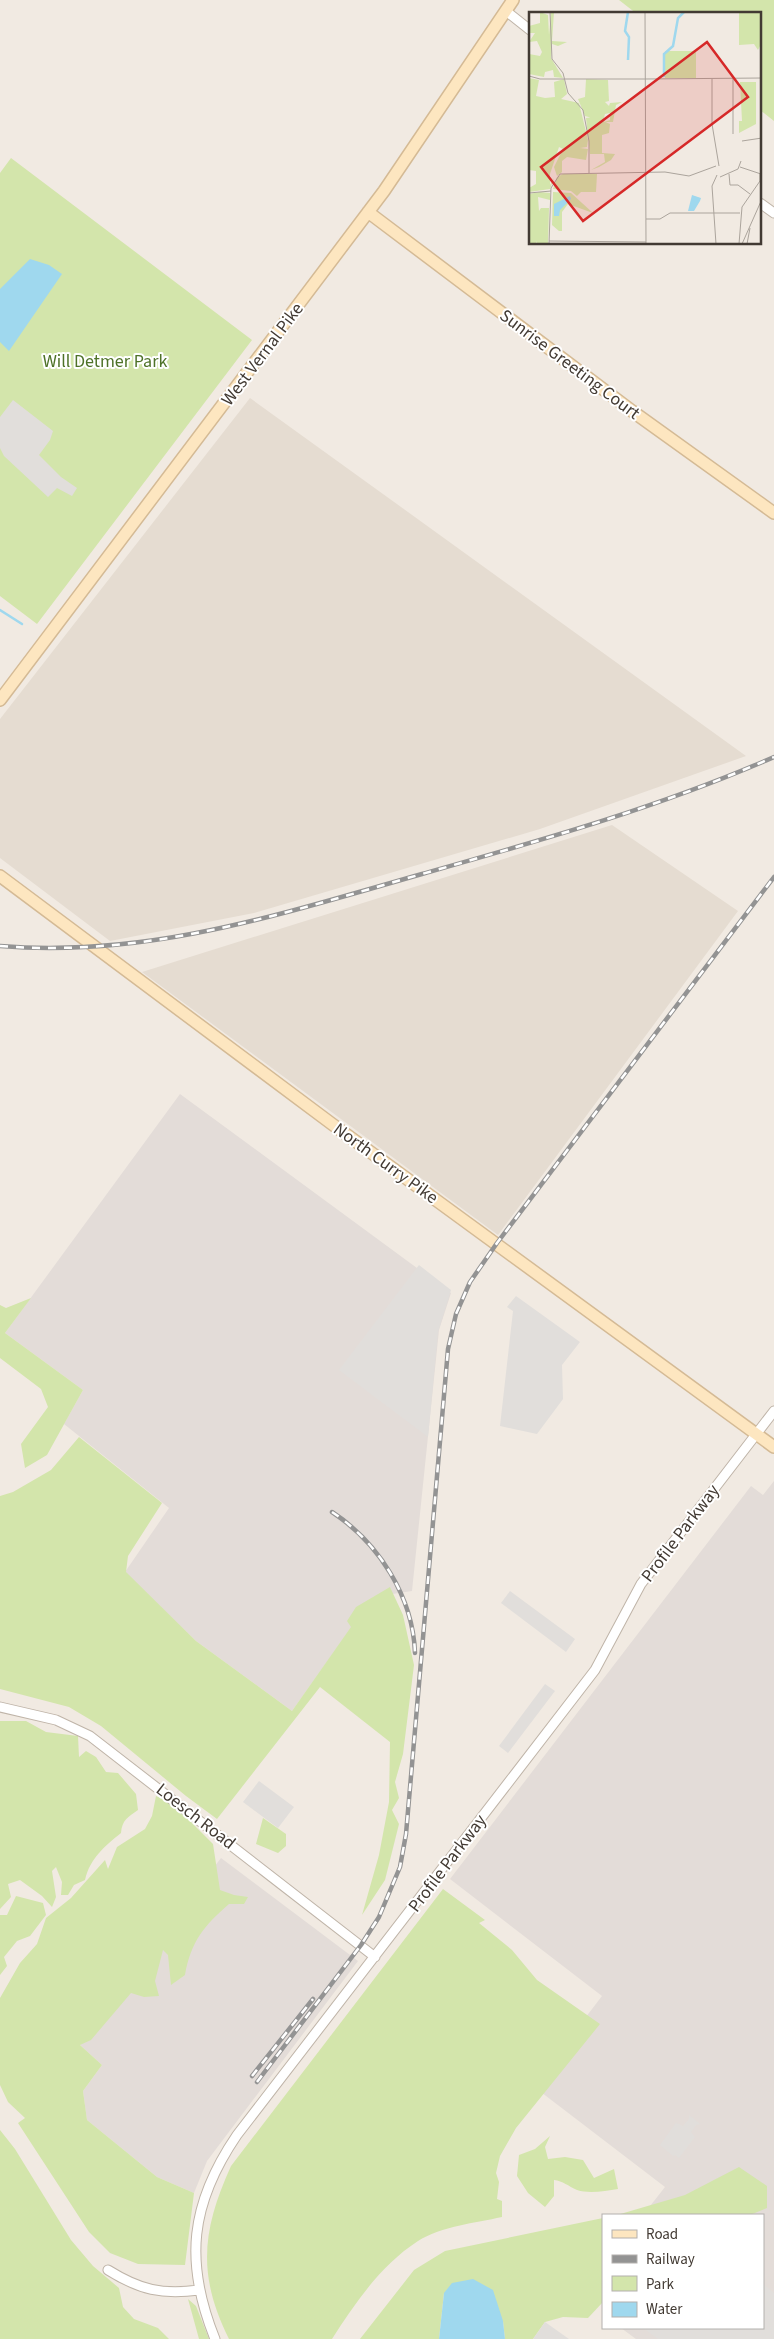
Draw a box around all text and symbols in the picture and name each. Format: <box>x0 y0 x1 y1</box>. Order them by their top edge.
inset map <box>529 12 762 245</box>
street label: West Vernal Pike <box>215 297 310 411</box>
street label: Sunrise Greeting Court <box>494 303 645 426</box>
park label: Will Detmer Park <box>43 349 167 374</box>
street label: North Curry Pike <box>328 1117 443 1210</box>
street label: Profile Parkway <box>635 1479 726 1587</box>
street label: Loesch Road <box>151 1777 241 1855</box>
street label: Profile Parkway <box>402 1809 493 1917</box>
legend <box>602 2214 764 2329</box>
text: Road <box>646 2224 678 2245</box>
text: Railway <box>646 2249 695 2270</box>
text: Park <box>646 2274 675 2295</box>
text: Water <box>646 2299 683 2320</box>

